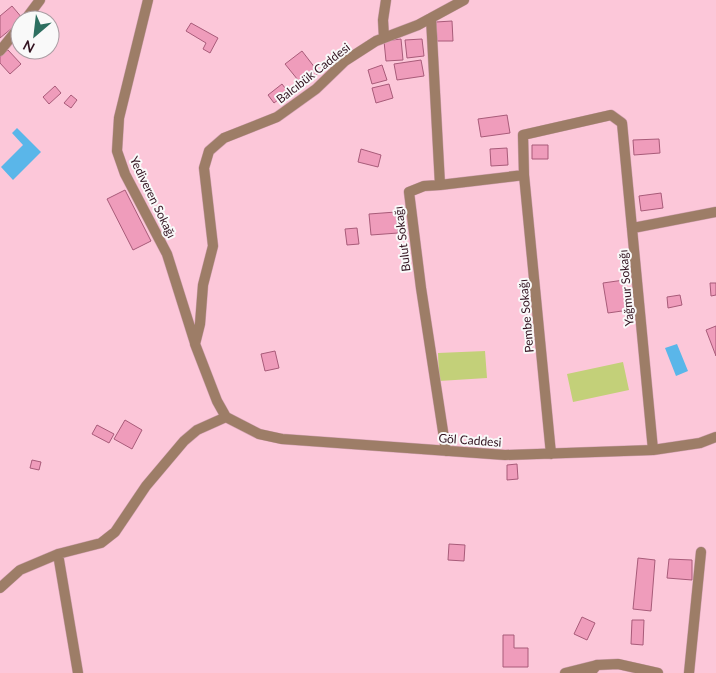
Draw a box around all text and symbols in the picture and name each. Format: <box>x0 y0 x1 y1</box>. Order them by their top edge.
north arrow <box>10 10 60 60</box>
text: N <box>20 37 37 57</box>
street label: Balcıbük Caddesi <box>273 39 353 106</box>
street label: Yediveren Sokağı <box>127 154 179 240</box>
street label: Bulut Sokağı <box>391 205 413 273</box>
street label: Yağmur Sokağı <box>615 249 637 327</box>
street label: Pembe Sokağı <box>515 279 537 353</box>
street label: Göl Caddesi <box>438 430 502 450</box>

